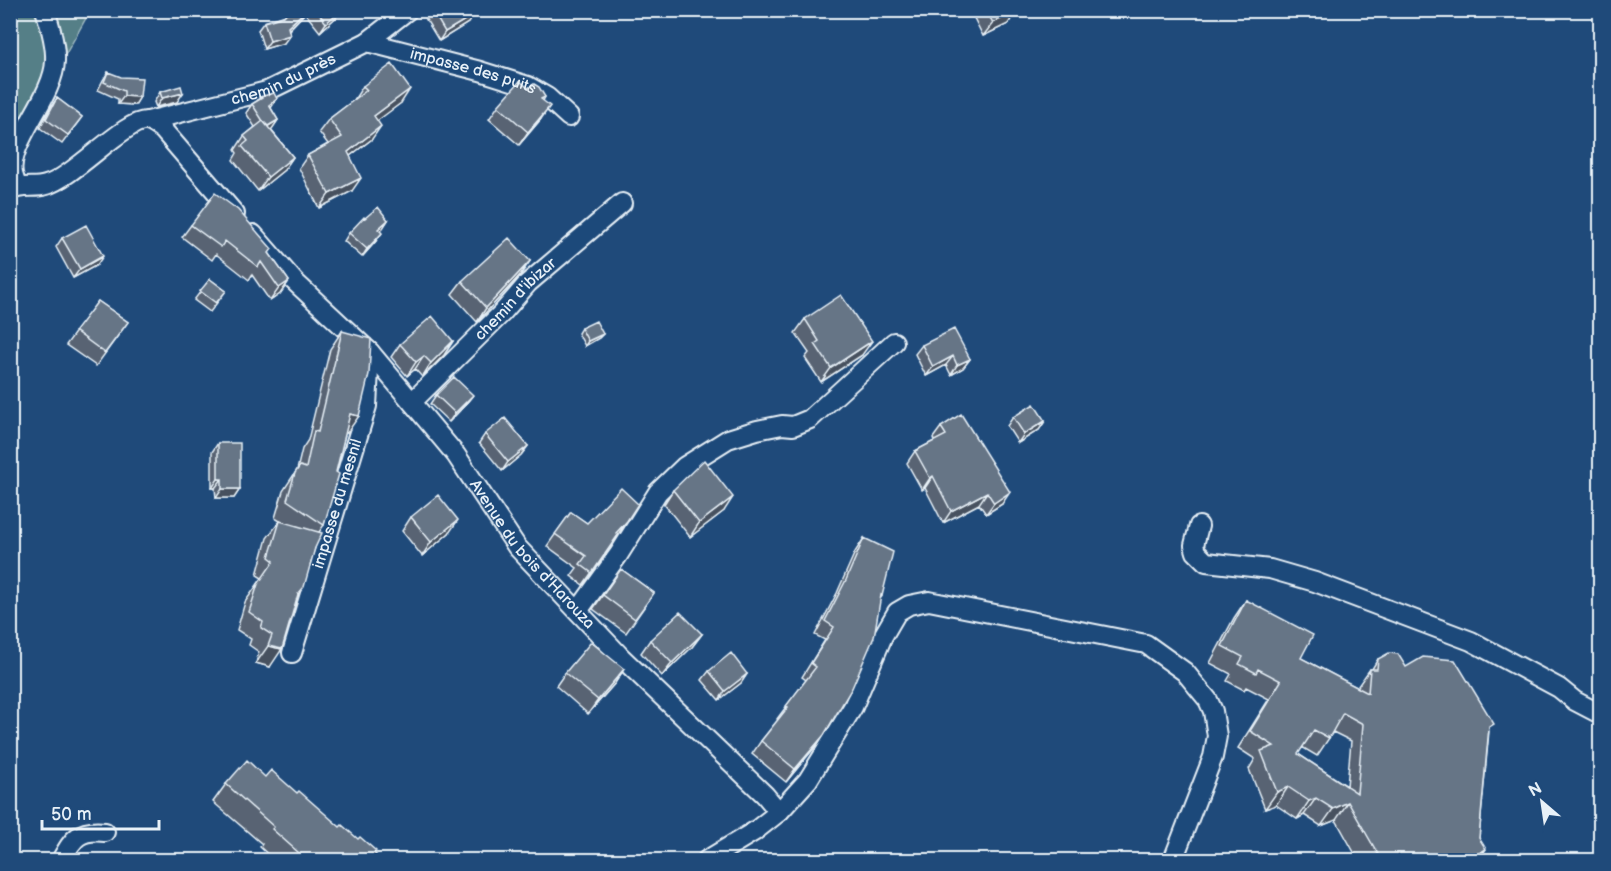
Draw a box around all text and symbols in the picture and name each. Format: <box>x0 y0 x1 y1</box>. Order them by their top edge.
street label: impasse des puits <box>408 44 540 98</box>
street label: chemin du près <box>229 49 339 109</box>
street label: chemin d'ibizar <box>470 254 560 344</box>
street label: impasse du mesnil <box>309 437 366 571</box>
street label: Avenue du bois d'Harouza <box>465 476 599 633</box>
north arrow <box>1512 772 1572 832</box>
text: N <box>1526 779 1545 801</box>
scale bar <box>42 793 159 831</box>
text: 50 m <box>51 804 92 825</box>

